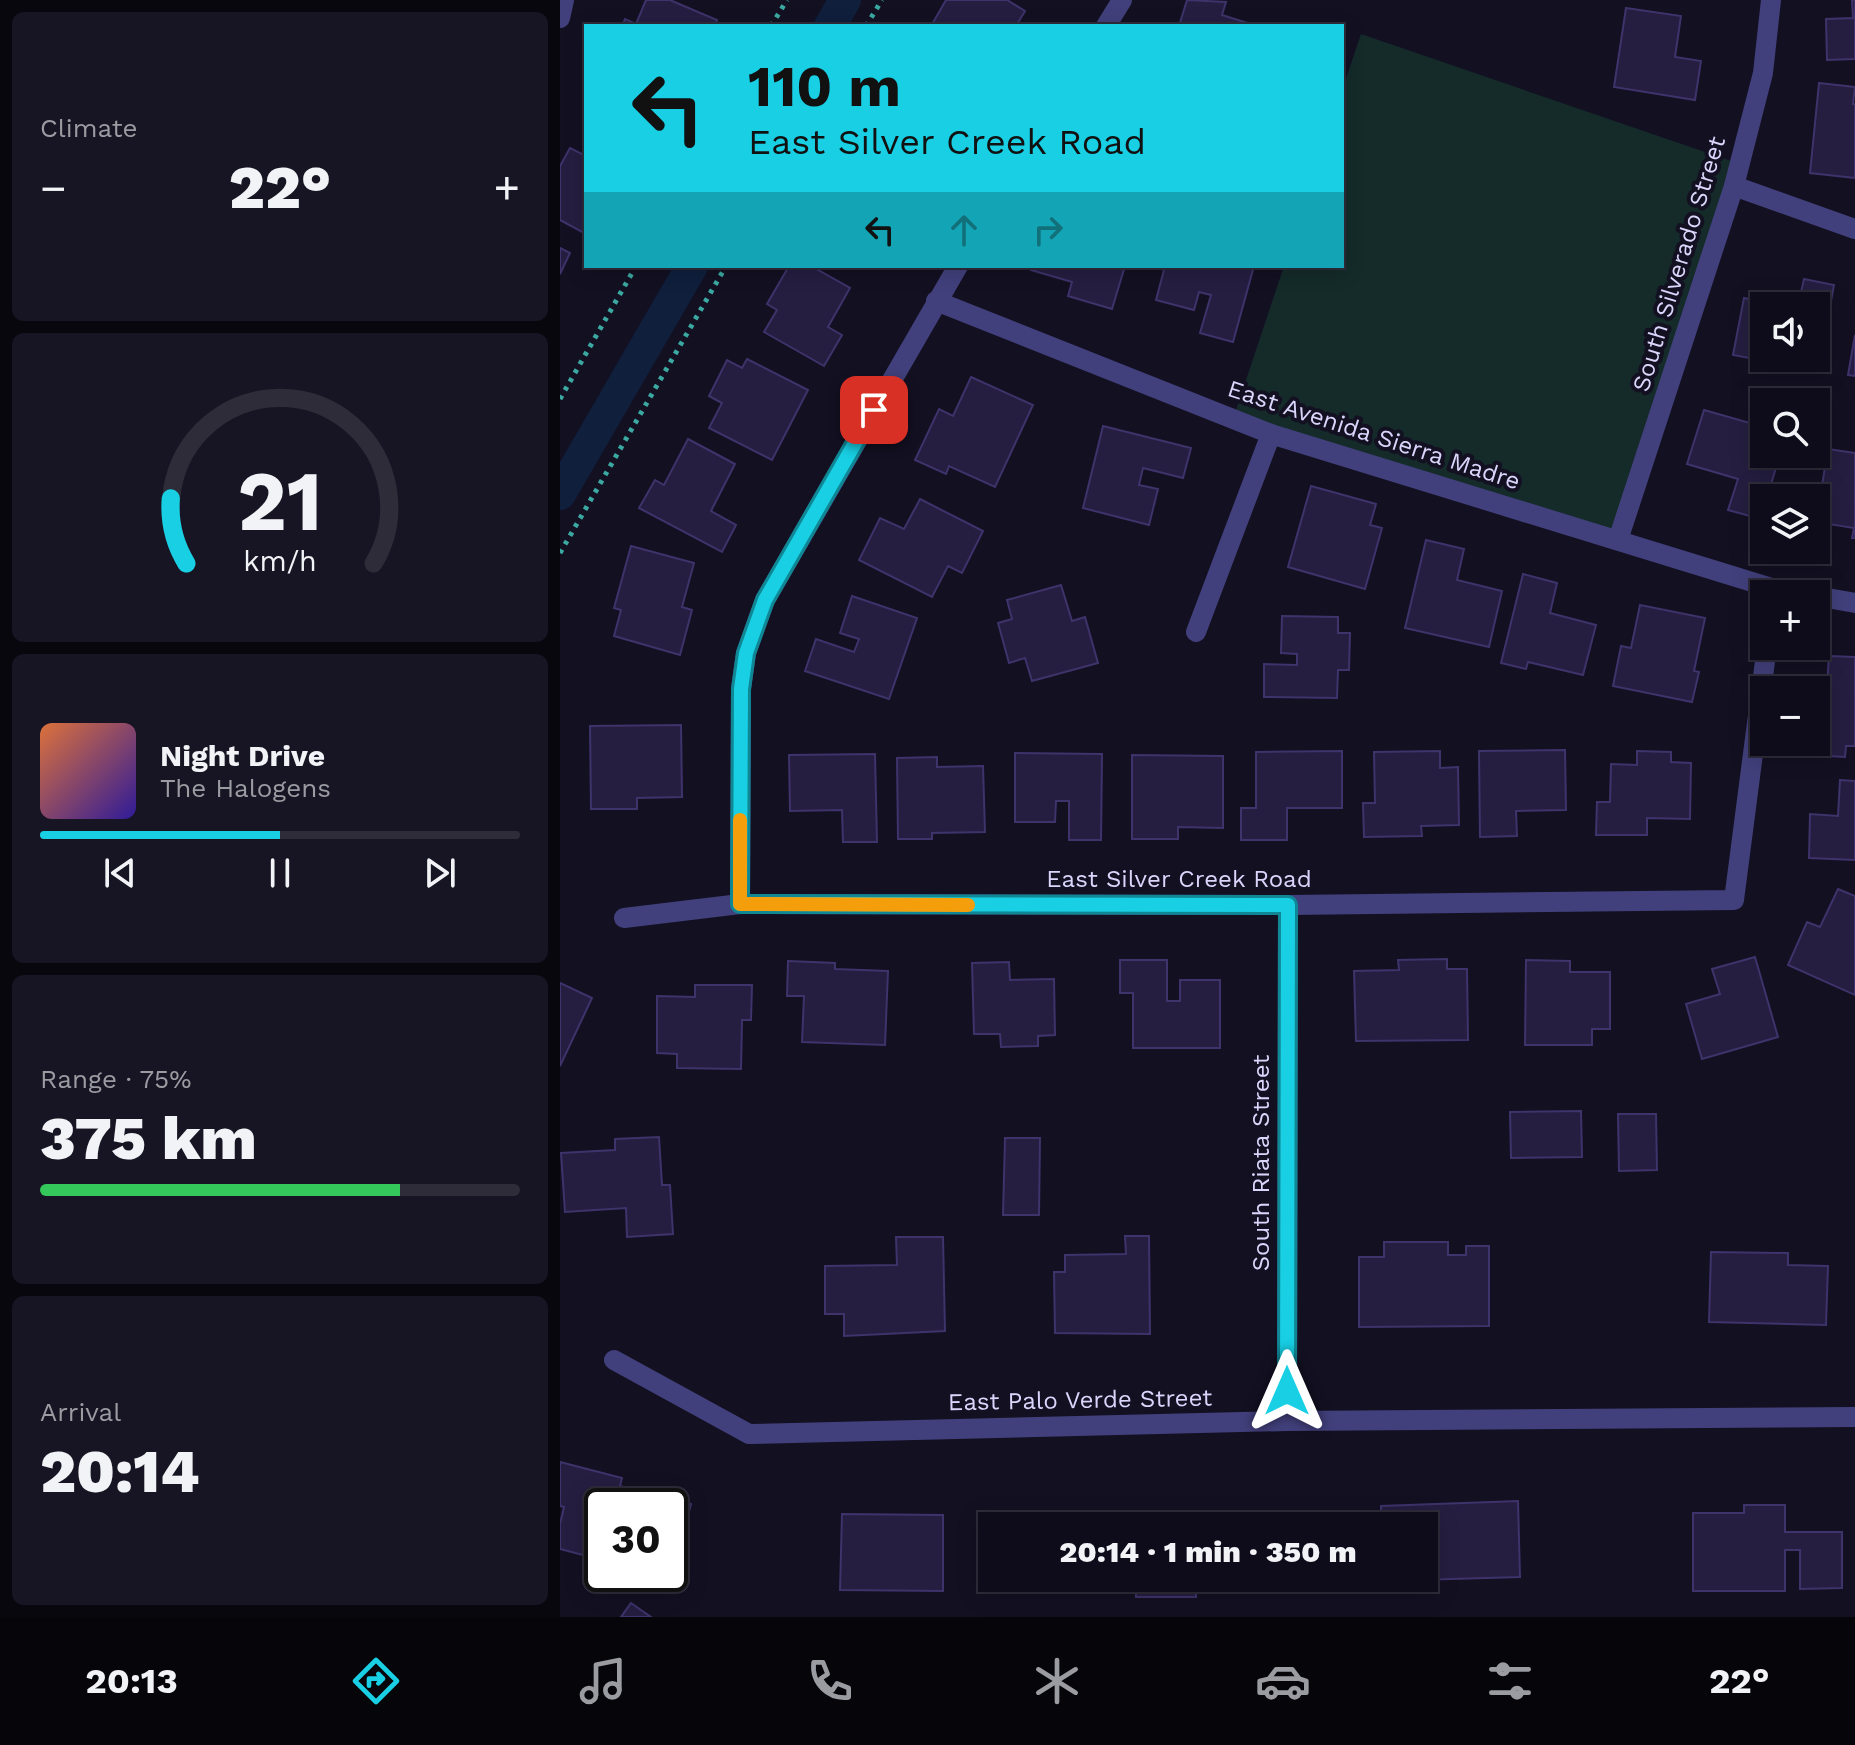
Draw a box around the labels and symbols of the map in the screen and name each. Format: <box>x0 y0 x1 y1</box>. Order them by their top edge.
street label: South Silverado Street <box>1627 133 1731 395</box>
street label: East Avenida Sierra Madre <box>1224 374 1524 496</box>
pin <box>840 376 908 444</box>
street label: East Silver Creek Road <box>1046 865 1312 893</box>
street label: South Riata Street <box>1247 1055 1275 1271</box>
position arrow <box>1245 1349 1329 1433</box>
street label: East Palo Verde Street <box>948 1384 1212 1416</box>
speed limit sign: 30 <box>584 1488 688 1592</box>

